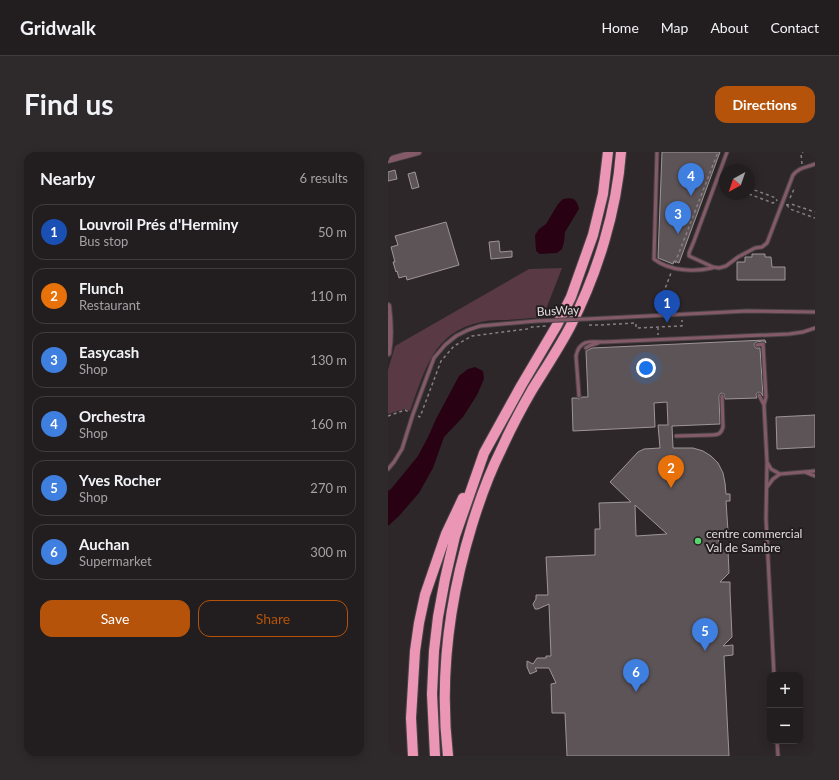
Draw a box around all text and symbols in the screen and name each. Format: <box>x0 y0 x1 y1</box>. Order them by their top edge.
text: Gridwalk <box>20 16 96 39</box>
text: Home <box>601 19 639 36</box>
text: Map <box>661 19 688 36</box>
text: About <box>710 19 748 36</box>
text: Contact <box>770 19 819 36</box>
button: Directions <box>715 86 815 123</box>
text: Find us <box>24 87 114 121</box>
pin: 4 <box>678 163 704 196</box>
north arrow <box>719 164 755 200</box>
text: Nearby <box>40 168 95 189</box>
text: 6 results <box>300 170 348 186</box>
pin: 3 <box>665 201 691 234</box>
text: Louvroil Prés d'Herminy <box>79 215 239 233</box>
text: 1 <box>50 224 58 240</box>
text: 50 m <box>318 224 347 240</box>
text: Bus stop <box>79 233 128 249</box>
text: Flunch <box>79 279 124 297</box>
text: 2 <box>50 288 58 304</box>
text: 110 m <box>310 288 347 304</box>
pin: 1 <box>654 290 680 323</box>
text: Restaurant <box>79 297 141 313</box>
street label: BusWay <box>536 302 581 319</box>
text: Easycash <box>79 343 139 361</box>
text: 3 <box>50 352 58 368</box>
text: 130 m <box>310 352 347 368</box>
your location <box>636 358 656 378</box>
text: Shop <box>79 361 108 377</box>
text: Orchestra <box>79 407 145 425</box>
text: 4 <box>50 416 58 432</box>
text: 160 m <box>310 416 347 432</box>
text: Shop <box>79 425 108 441</box>
pin: 2 <box>658 455 684 488</box>
text: Yves Rocher <box>79 471 161 489</box>
text: 5 <box>50 480 58 496</box>
text: 270 m <box>310 480 347 496</box>
text: Shop <box>79 489 108 505</box>
place label: centre commercial Val de Sambre <box>706 526 802 555</box>
text: Auchan <box>79 535 129 553</box>
marker: centre commercial Val de Sambre <box>693 536 703 546</box>
text: 6 <box>50 544 58 560</box>
text: 300 m <box>310 544 347 560</box>
text: Supermarket <box>79 553 152 569</box>
button: Save <box>40 600 190 637</box>
button: Share <box>198 600 348 637</box>
pin: 5 <box>692 618 718 651</box>
pin: 6 <box>623 659 649 692</box>
map controls <box>767 672 803 744</box>
button: + <box>767 672 803 708</box>
button: − <box>767 708 803 744</box>

